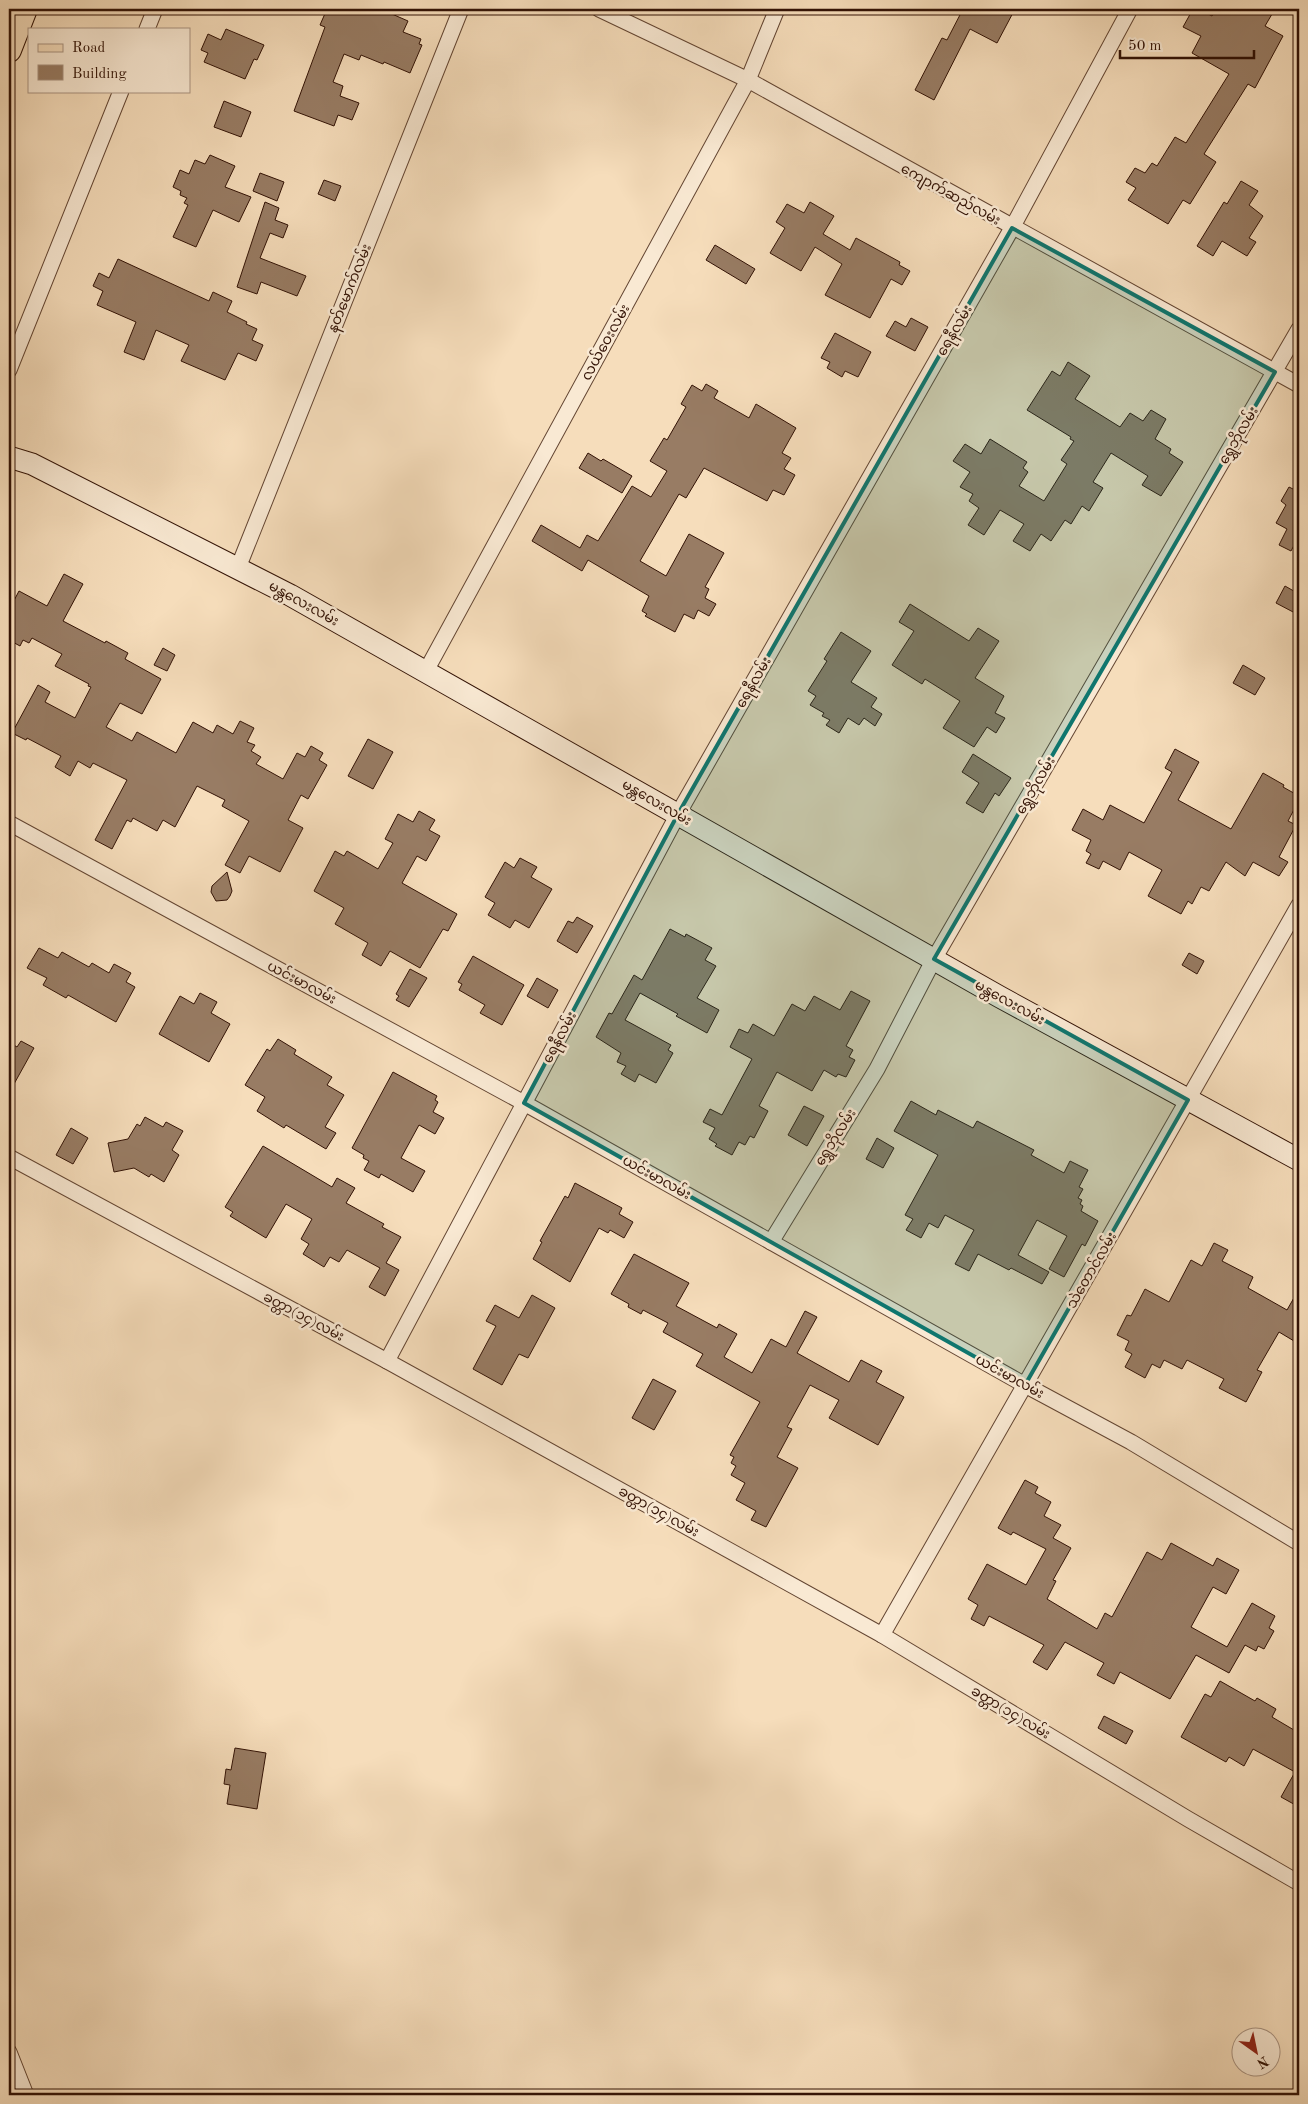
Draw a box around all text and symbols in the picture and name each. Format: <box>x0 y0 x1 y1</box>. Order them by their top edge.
legend <box>28 28 190 92</box>
scale bar <box>1120 28 1254 60</box>
text: 50 m <box>1128 39 1162 54</box>
text: Road <box>72 41 106 56</box>
text: Building <box>72 67 127 82</box>
street label: ကျောက်ဆည်လမ်း <box>896 158 1005 232</box>
street label: နတ်မောက်လမ်း <box>322 241 378 336</box>
street label: လယ်ဝေးလမ်း <box>576 300 632 383</box>
street label: ရေနီလမ်း <box>931 301 978 360</box>
street label: ရွှေဘိုလမ်း <box>1213 402 1264 469</box>
street label: မန္တလေးလမ်း <box>264 575 343 632</box>
street label: ရေနီလမ်း <box>730 653 777 712</box>
street label: ရွှေဘိုလမ်း <box>1010 752 1061 819</box>
street label: မန္တလေးလမ်း <box>617 774 696 832</box>
street label: ယင်းမာလမ်း <box>265 955 340 1007</box>
street label: မန္တလေးလမ်း <box>970 974 1049 1031</box>
street label: ရေနီလမ်း <box>537 1007 583 1068</box>
street label: ရွှေဘိုလမ်း <box>810 1105 862 1171</box>
street label: ယင်းမာလမ်း <box>620 1150 695 1202</box>
street label: သဲတောင်လမ်း <box>1061 1228 1119 1311</box>
street label: ခတ္တာ(၁၄)လမ်း <box>259 1286 348 1348</box>
street label: ယင်းမာလမ်း <box>973 1349 1048 1401</box>
street label: ခတ္တာ(၁၄)လမ်း <box>614 1481 703 1543</box>
street label: ခတ္တာ(၁၄)လမ်း <box>967 1680 1054 1745</box>
north arrow <box>1230 2026 1280 2076</box>
text: N <box>1254 2053 1271 2071</box>

